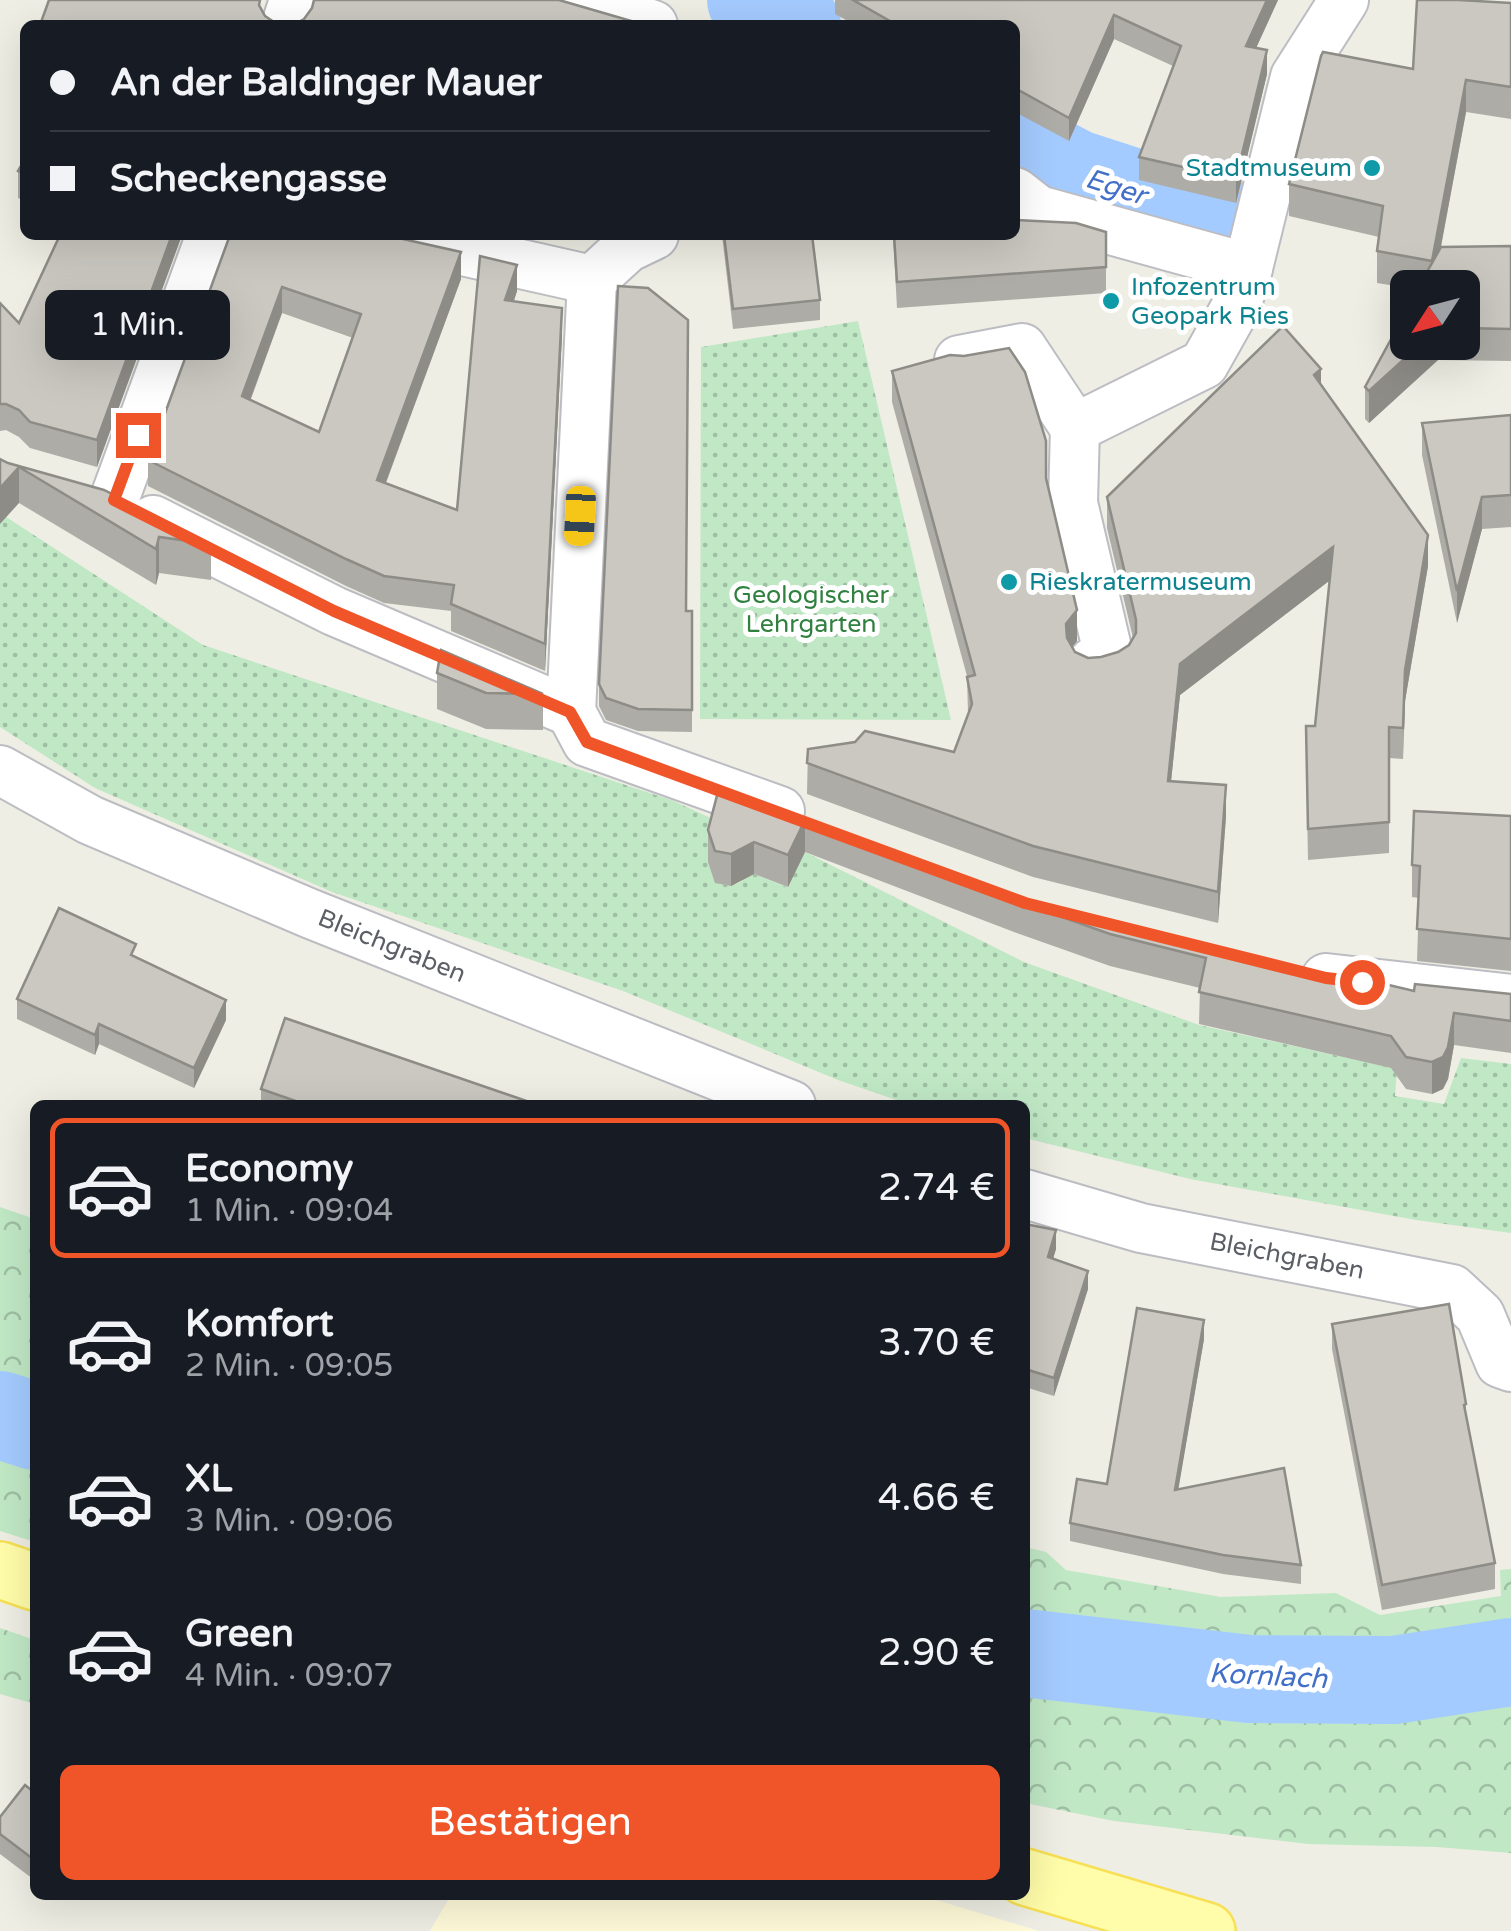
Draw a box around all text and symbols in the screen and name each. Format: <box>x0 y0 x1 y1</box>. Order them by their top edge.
text: An der Baldinger Mauer <box>110 60 542 106</box>
place label: Stadtmuseum <box>1186 153 1352 183</box>
text: Scheckengasse <box>110 156 387 202</box>
marker: Stadtmuseum <box>1361 157 1383 179</box>
water label: Eger <box>1081 161 1154 214</box>
north arrow <box>1390 270 1480 360</box>
map controls <box>1390 270 1480 360</box>
place label: Infozentrum Geopark Ries <box>1131 272 1289 331</box>
callout: 1 Min. <box>46 290 230 360</box>
marker: Infozentrum Geopark Ries <box>1100 290 1122 312</box>
text: 1 Min. <box>90 306 185 344</box>
route end <box>116 413 161 458</box>
car <box>563 485 597 547</box>
place label: Rieskratermuseum <box>1029 567 1252 597</box>
marker: Rieskratermuseum <box>998 571 1020 593</box>
park label: Geologischer Lehrgarten <box>733 580 889 639</box>
street label: Bleichgraben <box>314 903 470 989</box>
route start <box>1340 960 1385 1005</box>
icon: car <box>65 1143 155 1233</box>
text: Economy <box>185 1146 353 1192</box>
text: 2.74 € <box>878 1165 995 1211</box>
text: 1 Min. · 09:04 <box>185 1192 393 1230</box>
street label: Bleichgraben <box>1207 1226 1367 1286</box>
icon: car <box>65 1298 155 1388</box>
text: Komfort <box>185 1301 334 1347</box>
text: 3.70 € <box>878 1320 995 1366</box>
text: 2 Min. · 09:05 <box>185 1347 393 1385</box>
icon: car <box>65 1453 155 1543</box>
text: XL <box>185 1456 232 1502</box>
text: 4.66 € <box>878 1475 995 1521</box>
text: 3 Min. · 09:06 <box>185 1502 393 1540</box>
icon: car <box>65 1608 155 1698</box>
text: Green <box>185 1611 294 1657</box>
text: 2.90 € <box>878 1630 995 1676</box>
water label: Kornlach <box>1208 1656 1329 1696</box>
text: 4 Min. · 09:07 <box>185 1657 393 1695</box>
button: Bestätigen <box>60 1765 1000 1880</box>

